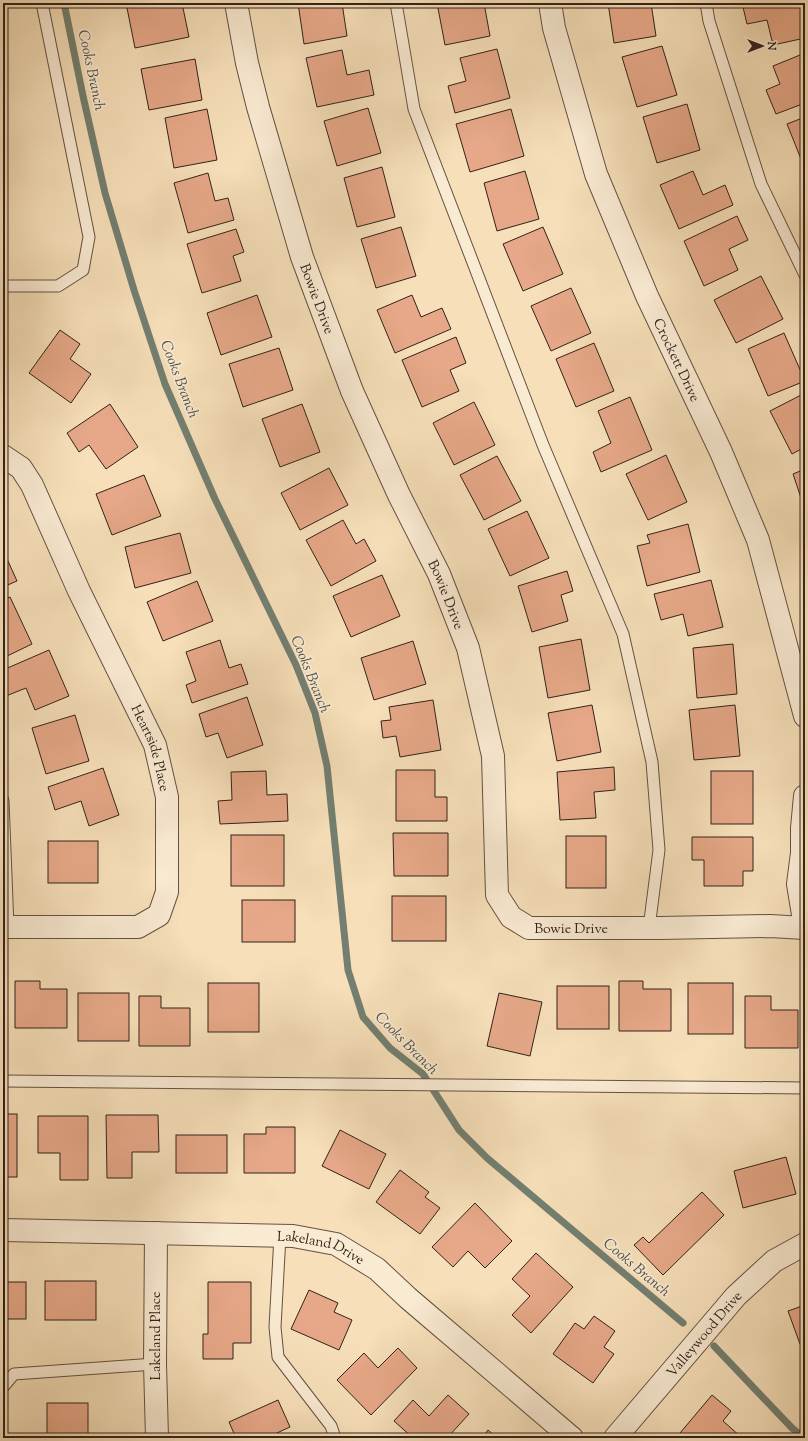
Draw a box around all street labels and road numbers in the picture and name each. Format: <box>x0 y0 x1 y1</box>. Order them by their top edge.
street label: Bowie Drive <box>293 261 338 337</box>
street label: Crockett Drive <box>647 315 704 406</box>
street label: Bowie Drive <box>421 557 468 633</box>
street label: Heartside Place <box>125 702 173 794</box>
street label: Bowie Drive <box>534 920 608 940</box>
street label: Lakeland Drive <box>277 1228 368 1271</box>
street label: Valleywood Drive <box>663 1287 747 1383</box>
street label: Lakeland Place <box>147 1291 167 1381</box>

